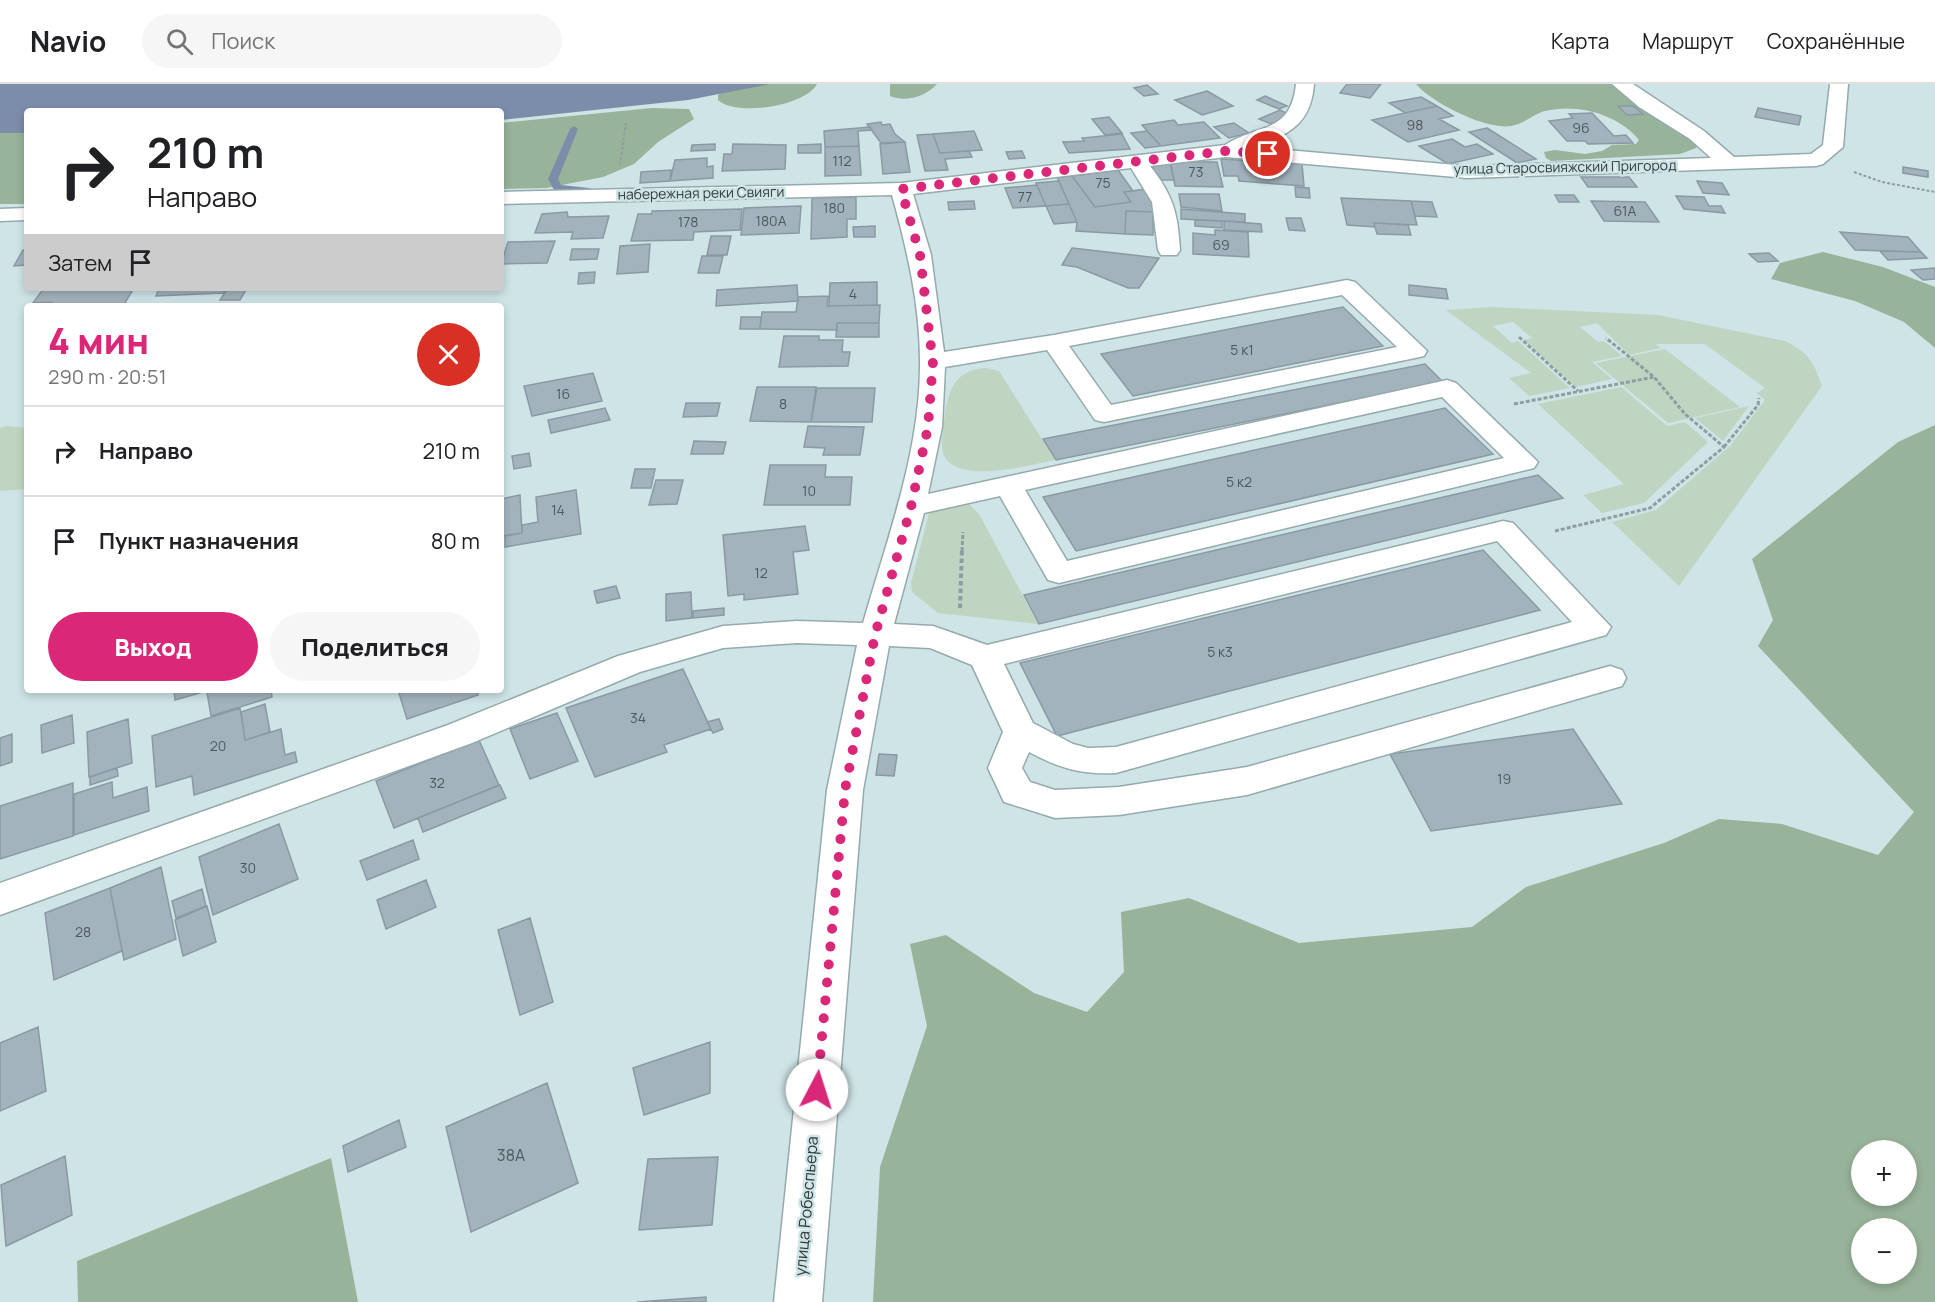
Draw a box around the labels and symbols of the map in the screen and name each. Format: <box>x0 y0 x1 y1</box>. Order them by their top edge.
house number: 98 <box>1407 115 1423 134</box>
house number: 96 <box>1572 118 1590 137</box>
pin <box>1242 128 1293 179</box>
house number: 112 <box>833 151 851 170</box>
street label: улица Старосвияжский Пригород <box>1453 155 1677 178</box>
house number: 73 <box>1189 162 1203 181</box>
house number: 75 <box>1095 173 1111 192</box>
street label: набережная реки Свияги <box>617 182 785 203</box>
house number: 77 <box>1018 187 1032 206</box>
house number: 180 <box>823 198 845 217</box>
house number: 61А <box>1614 201 1637 220</box>
house number: 180А <box>756 211 787 230</box>
house number: 178 <box>678 212 698 231</box>
house number: 69 <box>1212 235 1230 254</box>
house number: 4 <box>849 284 857 303</box>
house number: 5 к1 <box>1230 340 1254 359</box>
house number: 16 <box>556 384 570 403</box>
house number: 8 <box>779 394 787 413</box>
house number: 5 к2 <box>1226 472 1252 491</box>
house number: 10 <box>802 481 816 500</box>
house number: 14 <box>551 500 565 519</box>
house number: 12 <box>754 563 768 582</box>
house number: 5 к3 <box>1207 642 1233 661</box>
house number: 34 <box>630 708 646 727</box>
house number: 20 <box>210 736 226 755</box>
house number: 19 <box>1497 769 1511 788</box>
house number: 32 <box>429 773 445 792</box>
house number: 30 <box>240 858 256 877</box>
house number: 28 <box>75 922 91 941</box>
position arrow <box>785 1058 849 1122</box>
street label: улица Робеспьера <box>789 1135 823 1277</box>
house number: 38А <box>497 1144 525 1166</box>

